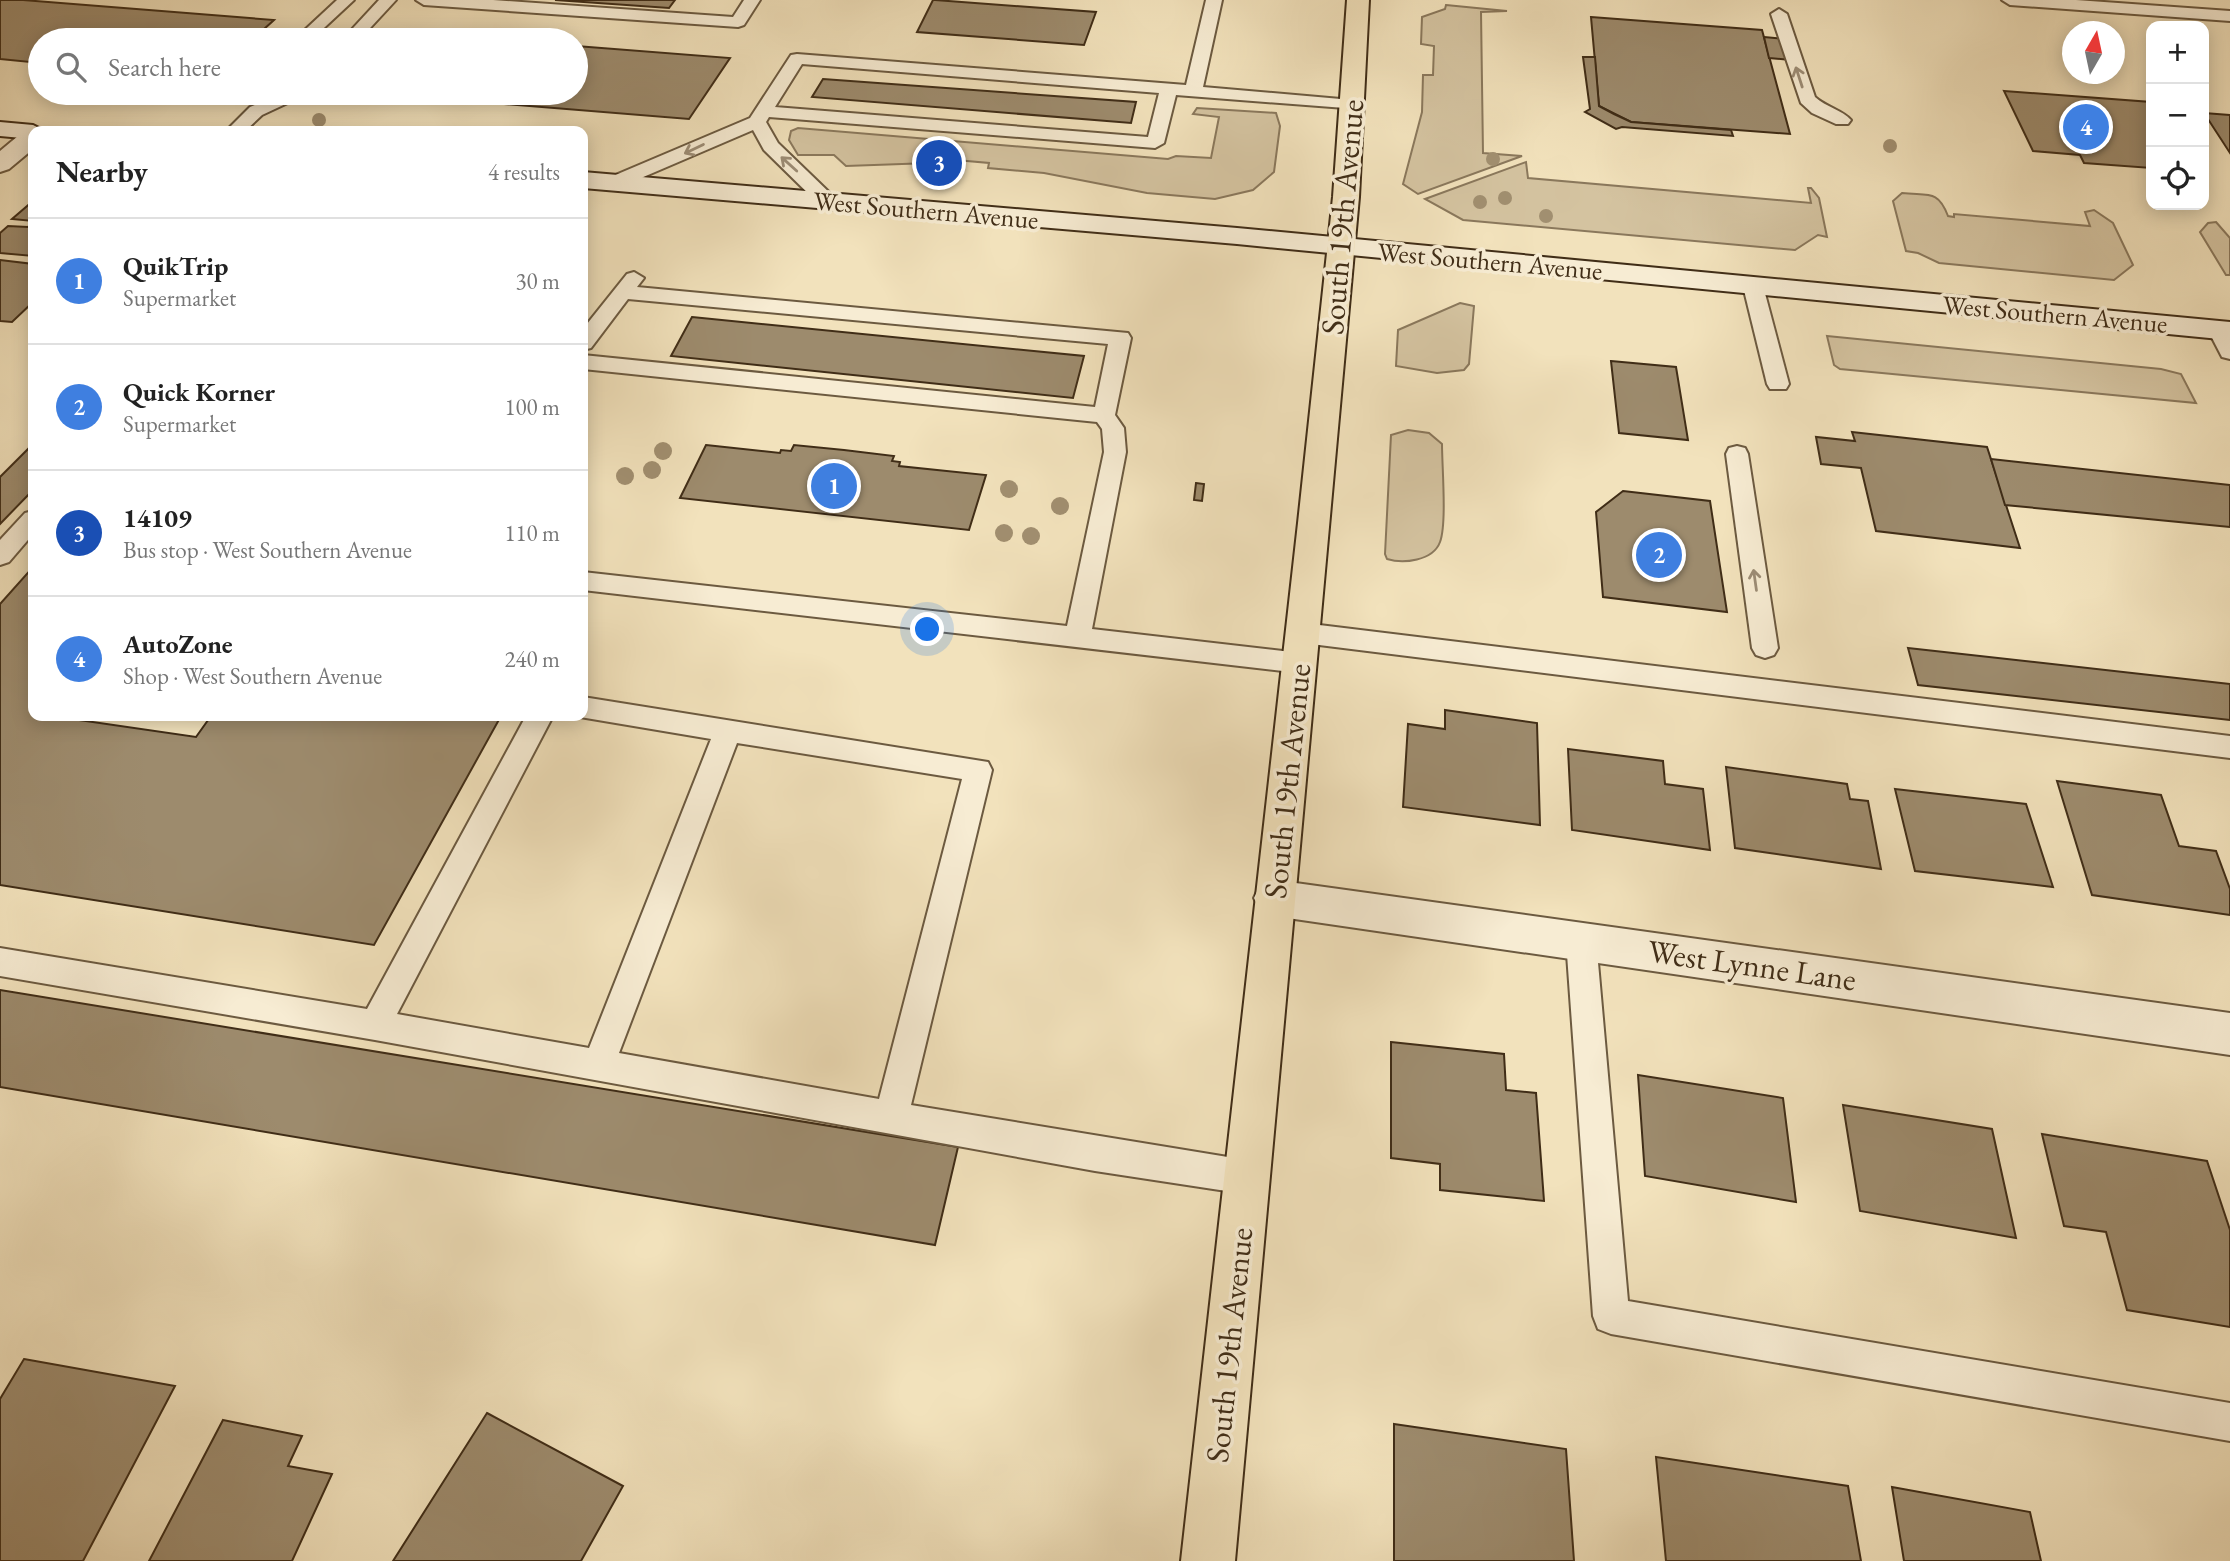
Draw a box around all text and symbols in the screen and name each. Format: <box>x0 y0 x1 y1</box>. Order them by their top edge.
north arrow <box>2062 21 2125 84</box>
map controls <box>2146 21 2209 210</box>
button: + <box>2146 21 2209 84</box>
search box <box>28 28 588 105</box>
icon: search <box>52 48 90 86</box>
text: Search here <box>108 50 221 84</box>
one-way arrow <box>1792 66 1804 88</box>
button: − <box>2146 84 2209 147</box>
street label: South 19th Avenue <box>1311 98 1373 336</box>
pin: 4 <box>2063 101 2109 153</box>
pin: 3 <box>916 137 962 189</box>
one-way arrow <box>684 143 705 156</box>
button: locate <box>2146 147 2209 210</box>
text: Nearby <box>56 152 148 191</box>
one-way arrow <box>780 156 798 172</box>
text: 4 results <box>488 157 560 187</box>
street label: West Southern Avenue <box>812 183 1040 237</box>
street label: West Southern Avenue <box>1376 234 1604 288</box>
text: QuikTrip <box>123 249 228 283</box>
text: 1 <box>73 266 85 296</box>
text: 30 m <box>515 266 560 296</box>
text: Supermarket <box>123 283 236 313</box>
street label: West Southern Avenue <box>1941 287 2169 341</box>
text: Quick Korner <box>123 375 275 409</box>
text: 2 <box>73 392 85 422</box>
text: 100 m <box>504 392 560 422</box>
text: Supermarket <box>123 409 236 439</box>
pin: 1 <box>811 460 857 512</box>
text: 14109 <box>123 501 192 535</box>
text: 3 <box>73 518 85 548</box>
text: 110 m <box>504 518 560 548</box>
pin: 2 <box>1636 529 1682 581</box>
text: Bus stop · West Southern Avenue <box>123 535 412 565</box>
one-way arrow <box>1748 569 1761 592</box>
your location <box>910 612 944 646</box>
text: AutoZone <box>123 627 233 661</box>
text: 4 <box>73 644 85 674</box>
text: 240 m <box>504 644 560 674</box>
text: Shop · West Southern Avenue <box>123 661 382 691</box>
street label: South 19th Avenue <box>1254 661 1320 901</box>
street label: West Lynne Lane <box>1645 930 1859 1000</box>
street label: South 19th Avenue <box>1196 1225 1262 1465</box>

